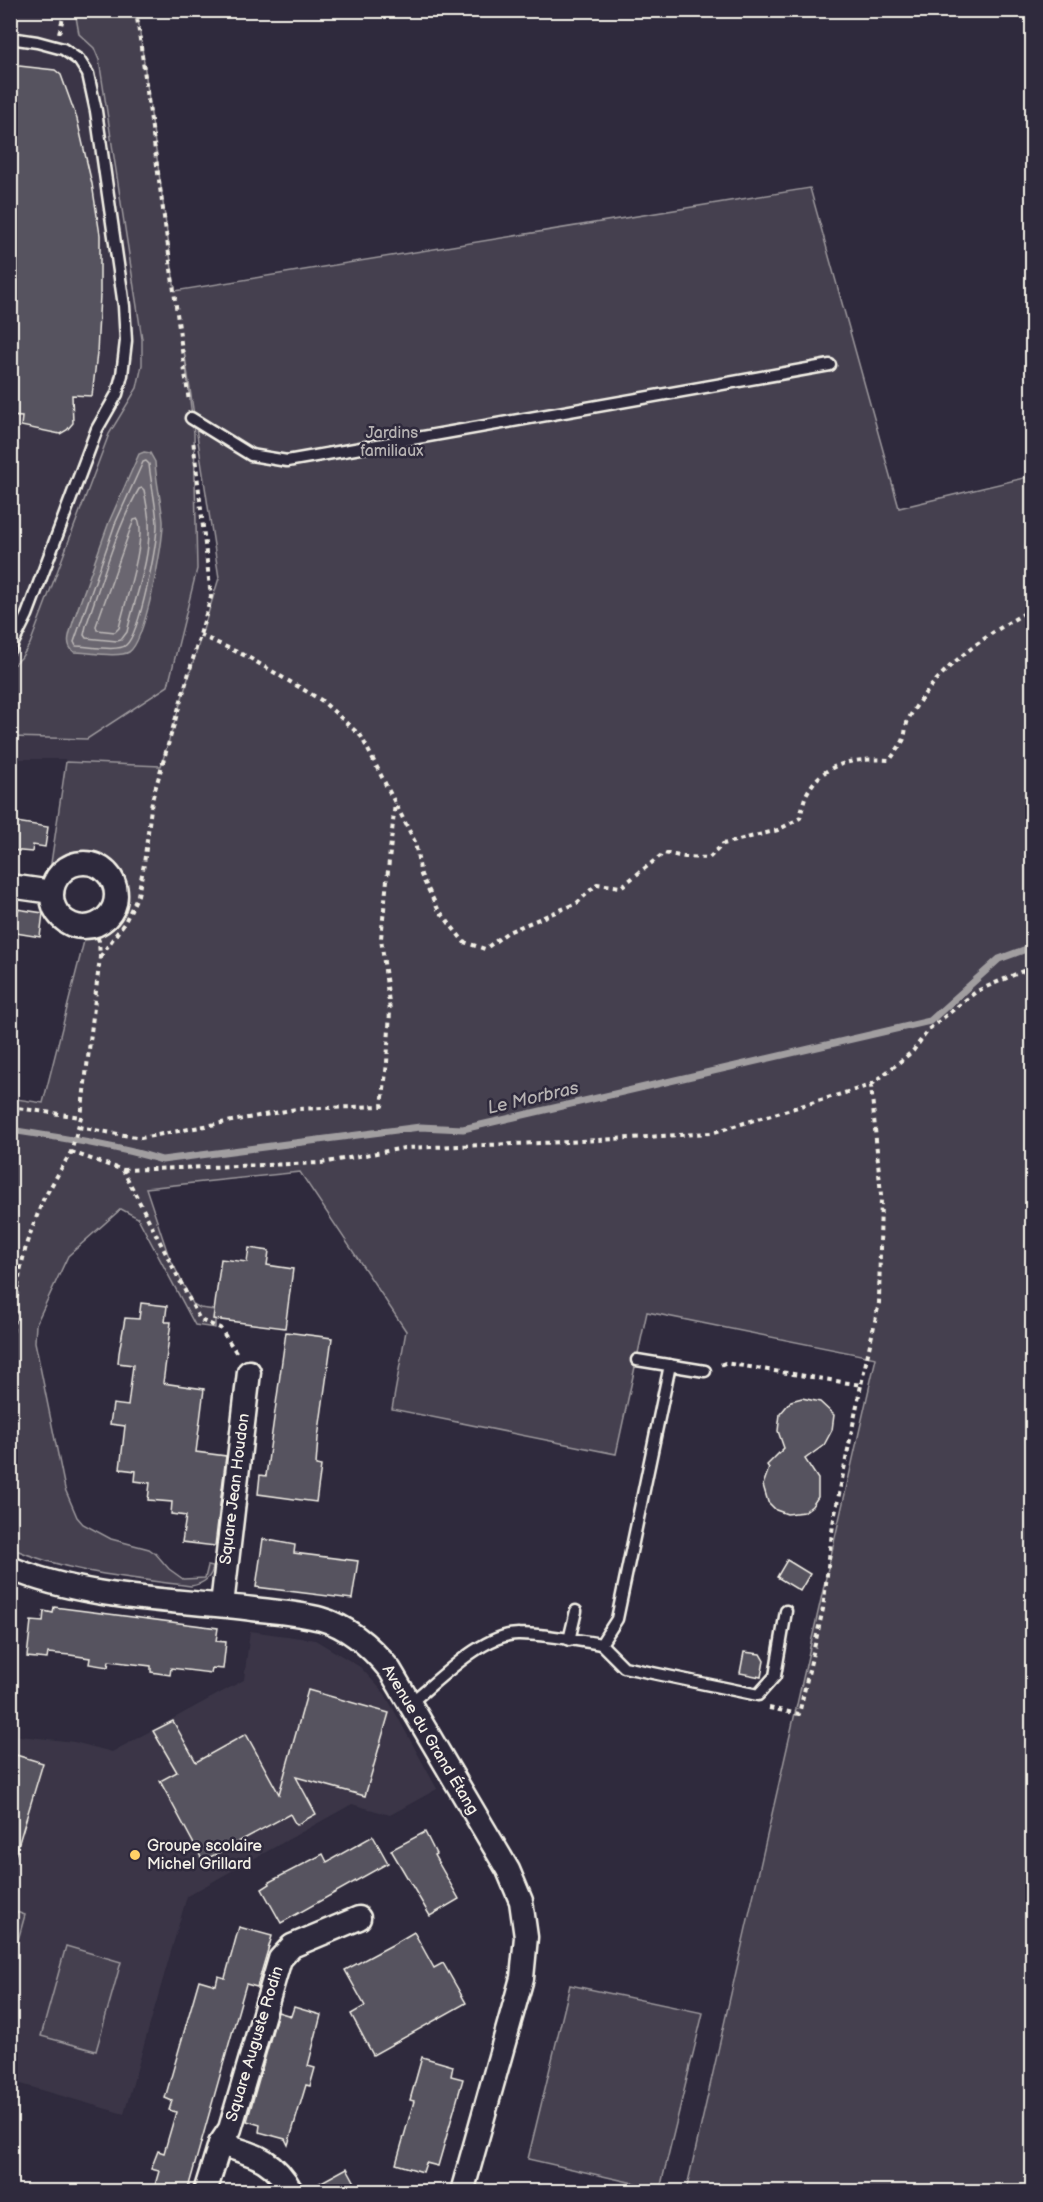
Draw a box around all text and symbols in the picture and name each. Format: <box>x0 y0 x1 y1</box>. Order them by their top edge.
park label: Jardins familiaux <box>360 424 424 461</box>
water label: Le Morbras <box>485 1077 581 1119</box>
street label: Square Jean Houdon <box>216 1412 254 1566</box>
street label: Avenue du Grand Étang <box>378 1661 484 1818</box>
place label: Groupe scolaire Michel Grillard <box>147 1837 263 1874</box>
marker: Groupe scolaire Michel Grillard <box>128 1848 142 1862</box>
street label: Square Auguste Rodin <box>222 1964 288 2124</box>

